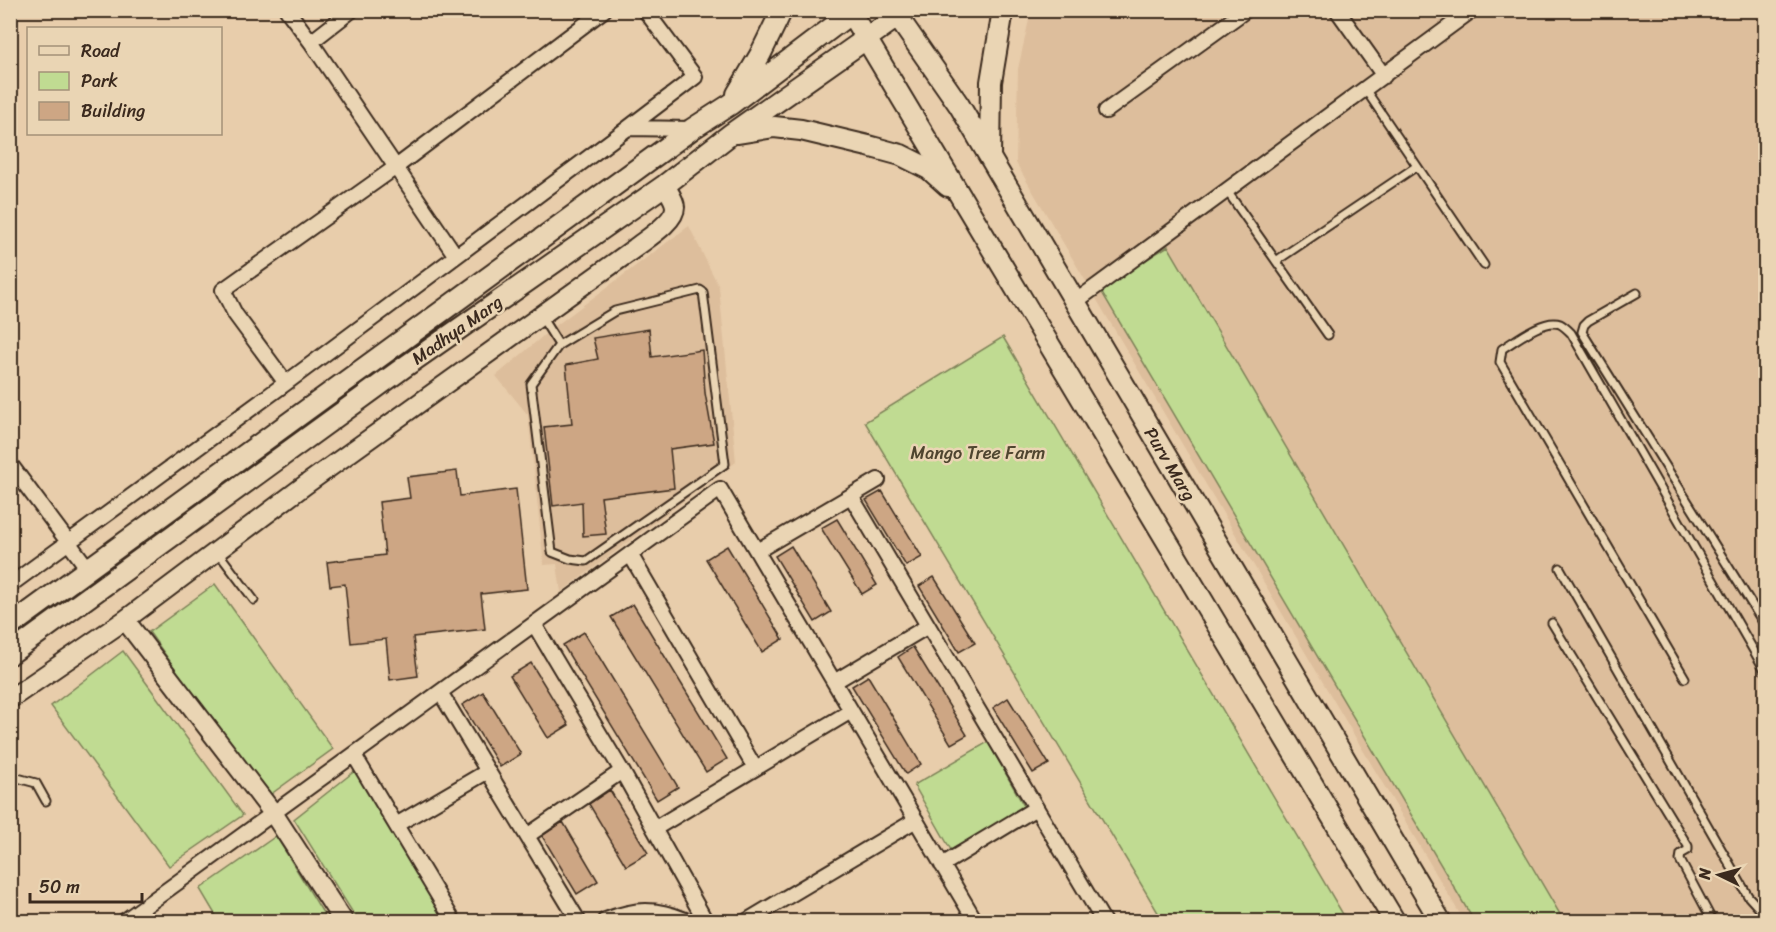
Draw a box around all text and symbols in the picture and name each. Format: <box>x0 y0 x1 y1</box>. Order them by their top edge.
legend <box>27 27 222 135</box>
text: Road <box>81 35 121 67</box>
text: Park <box>81 65 118 97</box>
text: Building <box>81 95 145 127</box>
street label: Madhya Marg <box>404 287 510 373</box>
street label: Purv Marg <box>1135 421 1205 507</box>
park label: Mango Tree Farm <box>911 437 1046 469</box>
north arrow <box>1689 845 1749 905</box>
scale bar <box>30 866 142 904</box>
text: N <box>1690 866 1720 882</box>
text: 50 m <box>39 871 80 903</box>

